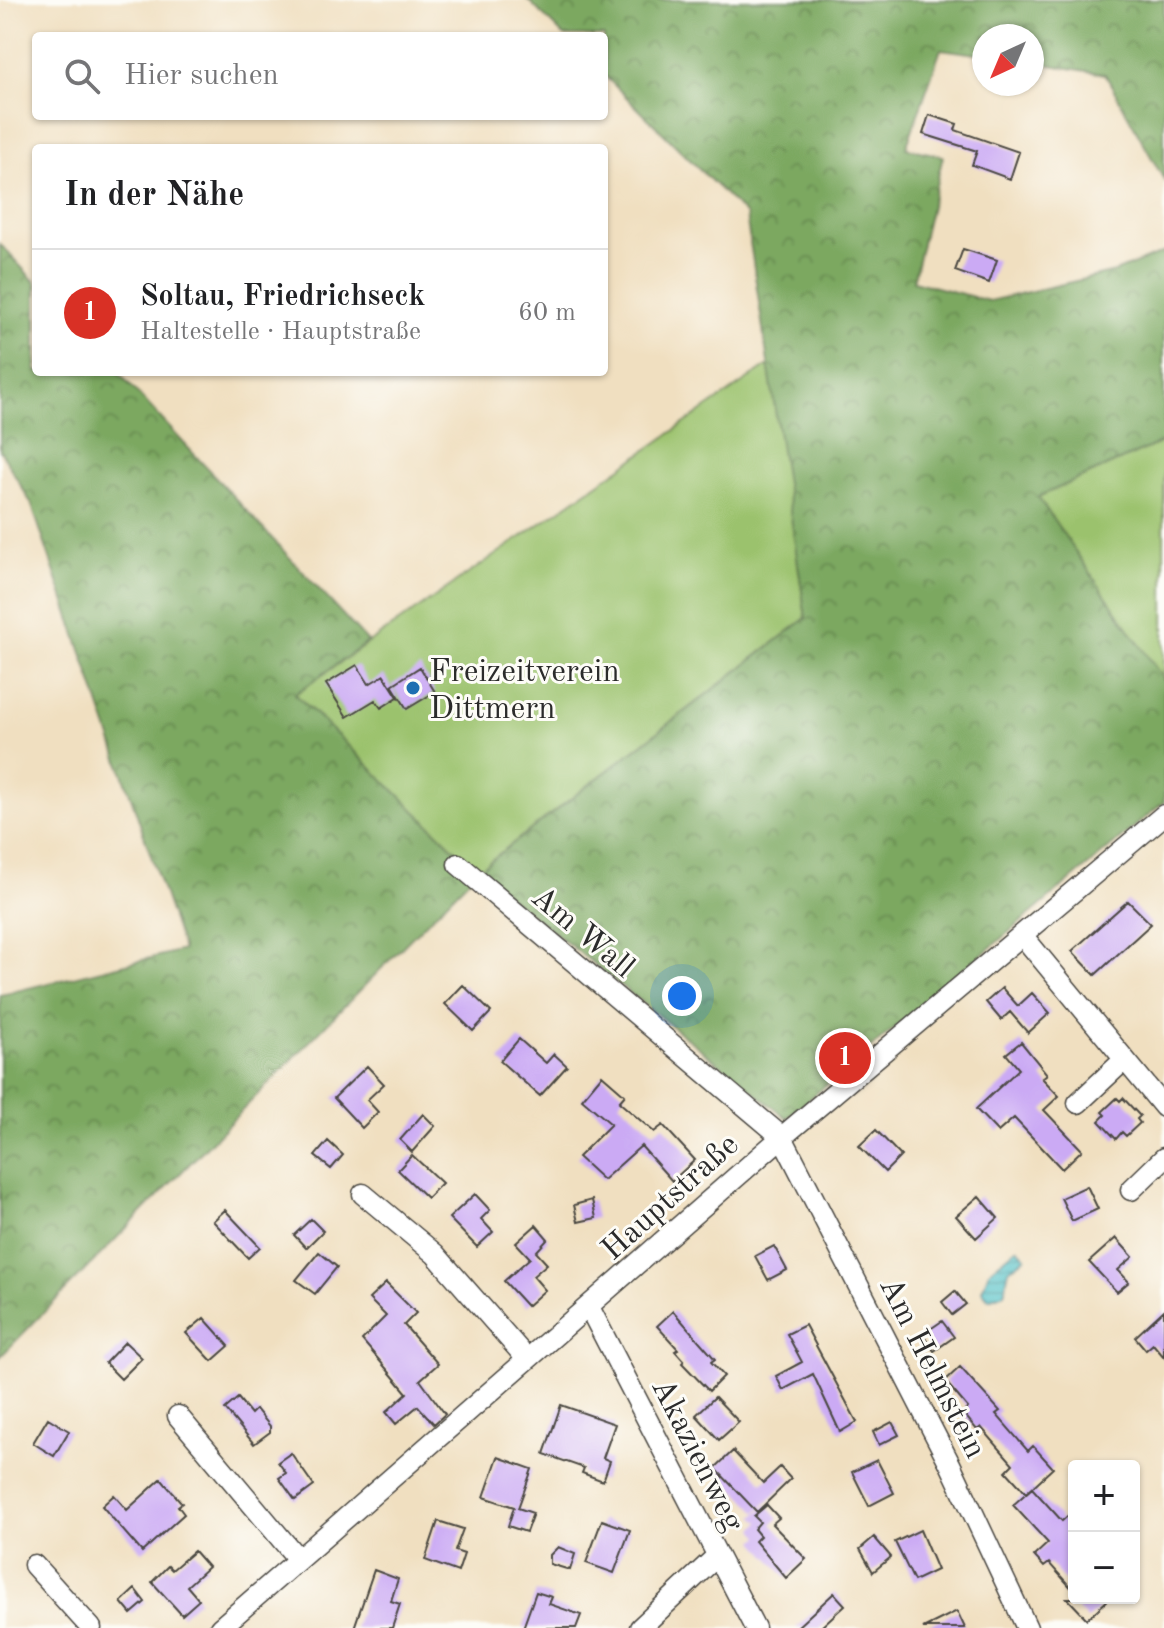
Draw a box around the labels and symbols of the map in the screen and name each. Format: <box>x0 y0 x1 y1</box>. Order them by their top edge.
north arrow <box>972 24 1044 96</box>
place label: Freizeitverein Dittmern <box>429 657 620 726</box>
marker: Freizeitverein Dittmern <box>404 679 422 697</box>
street label: Am Wall <box>524 881 640 985</box>
your location <box>662 976 702 1016</box>
pin: 1 <box>819 1028 871 1088</box>
street label: Hauptstraße <box>597 1129 745 1267</box>
street label: Am Helmstein <box>872 1273 991 1464</box>
street label: Akazienweg <box>644 1374 748 1537</box>

